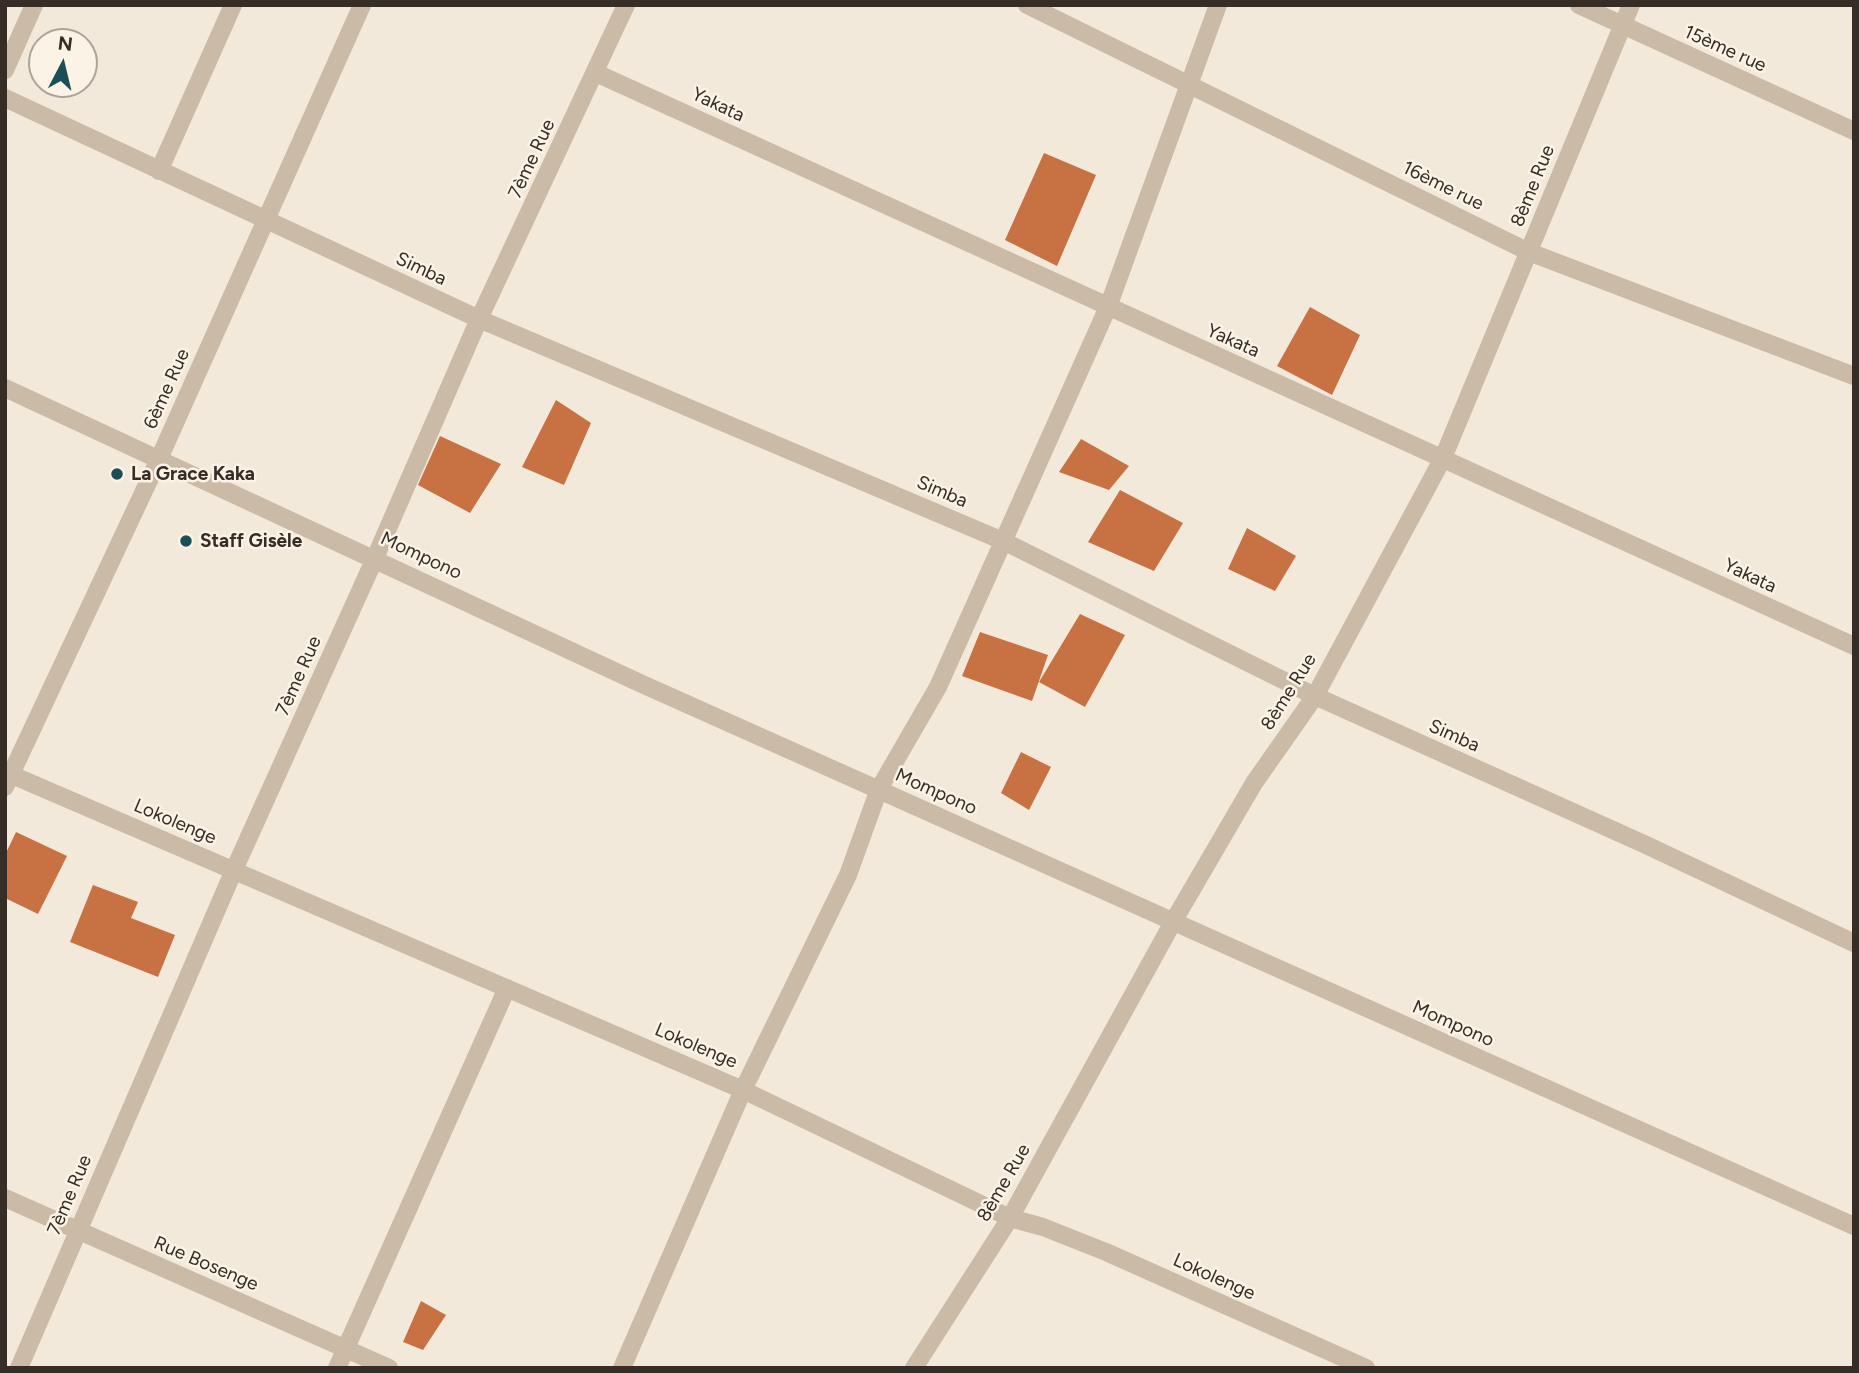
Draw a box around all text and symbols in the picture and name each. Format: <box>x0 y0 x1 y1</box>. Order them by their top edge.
street label: 15ème rue <box>1680 21 1770 77</box>
north arrow <box>28 28 98 98</box>
text: N <box>57 31 74 56</box>
street label: Yakata <box>688 83 748 127</box>
street label: 7ème Rue <box>504 116 560 202</box>
street label: 8ème Rue <box>1506 142 1560 230</box>
street label: 16ème rue <box>1399 157 1487 215</box>
street label: Simba <box>392 247 450 291</box>
street label: Yakata <box>1203 319 1263 363</box>
street label: 6ème Rue <box>139 345 195 433</box>
place label: La Grace Kaka <box>131 463 255 485</box>
marker: La Grace Kaka <box>109 466 125 482</box>
street label: Simba <box>913 471 971 513</box>
street label: Mompono <box>377 527 465 585</box>
place label: Staff Gisèle <box>200 530 302 552</box>
marker: Staff Gisèle <box>178 533 194 549</box>
street label: Yakata <box>1720 554 1780 598</box>
street label: 7ème Rue <box>271 633 327 719</box>
street label: 8ème Rue <box>1257 649 1321 735</box>
street label: Simba <box>1425 715 1483 757</box>
street label: Mompono <box>892 764 980 820</box>
street label: Lokolenge <box>130 794 220 850</box>
street label: Mompono <box>1409 996 1497 1052</box>
street label: Lokolenge <box>651 1018 741 1074</box>
street label: 8ème Rue <box>973 1140 1035 1226</box>
street label: 7ème Rue <box>43 1152 97 1238</box>
street label: Rue Bosenge <box>150 1232 262 1296</box>
street label: Lokolenge <box>1169 1249 1259 1305</box>

